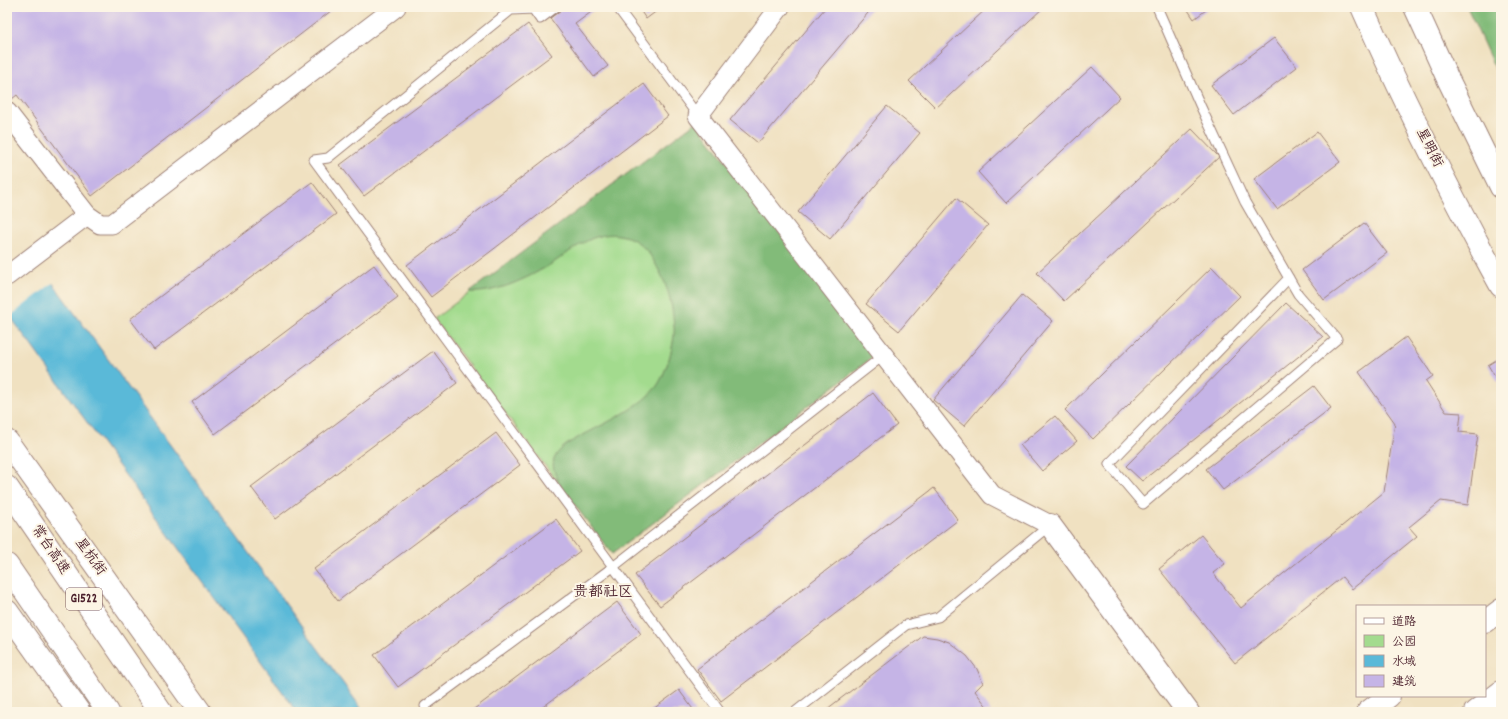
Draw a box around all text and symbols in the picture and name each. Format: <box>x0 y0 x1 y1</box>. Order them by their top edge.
street label: 星明街 <box>1411 125 1447 171</box>
street label: 常台高速 <box>26 521 74 579</box>
street label: 星杭街 <box>70 534 110 580</box>
district label: 贵都社区 <box>573 582 633 604</box>
road number: G1522 <box>66 588 102 610</box>
legend <box>1356 605 1486 697</box>
text: 道路 <box>1392 614 1416 631</box>
text: 公园 <box>1392 634 1416 651</box>
text: 水域 <box>1392 654 1416 671</box>
text: 建筑 <box>1392 674 1416 691</box>

